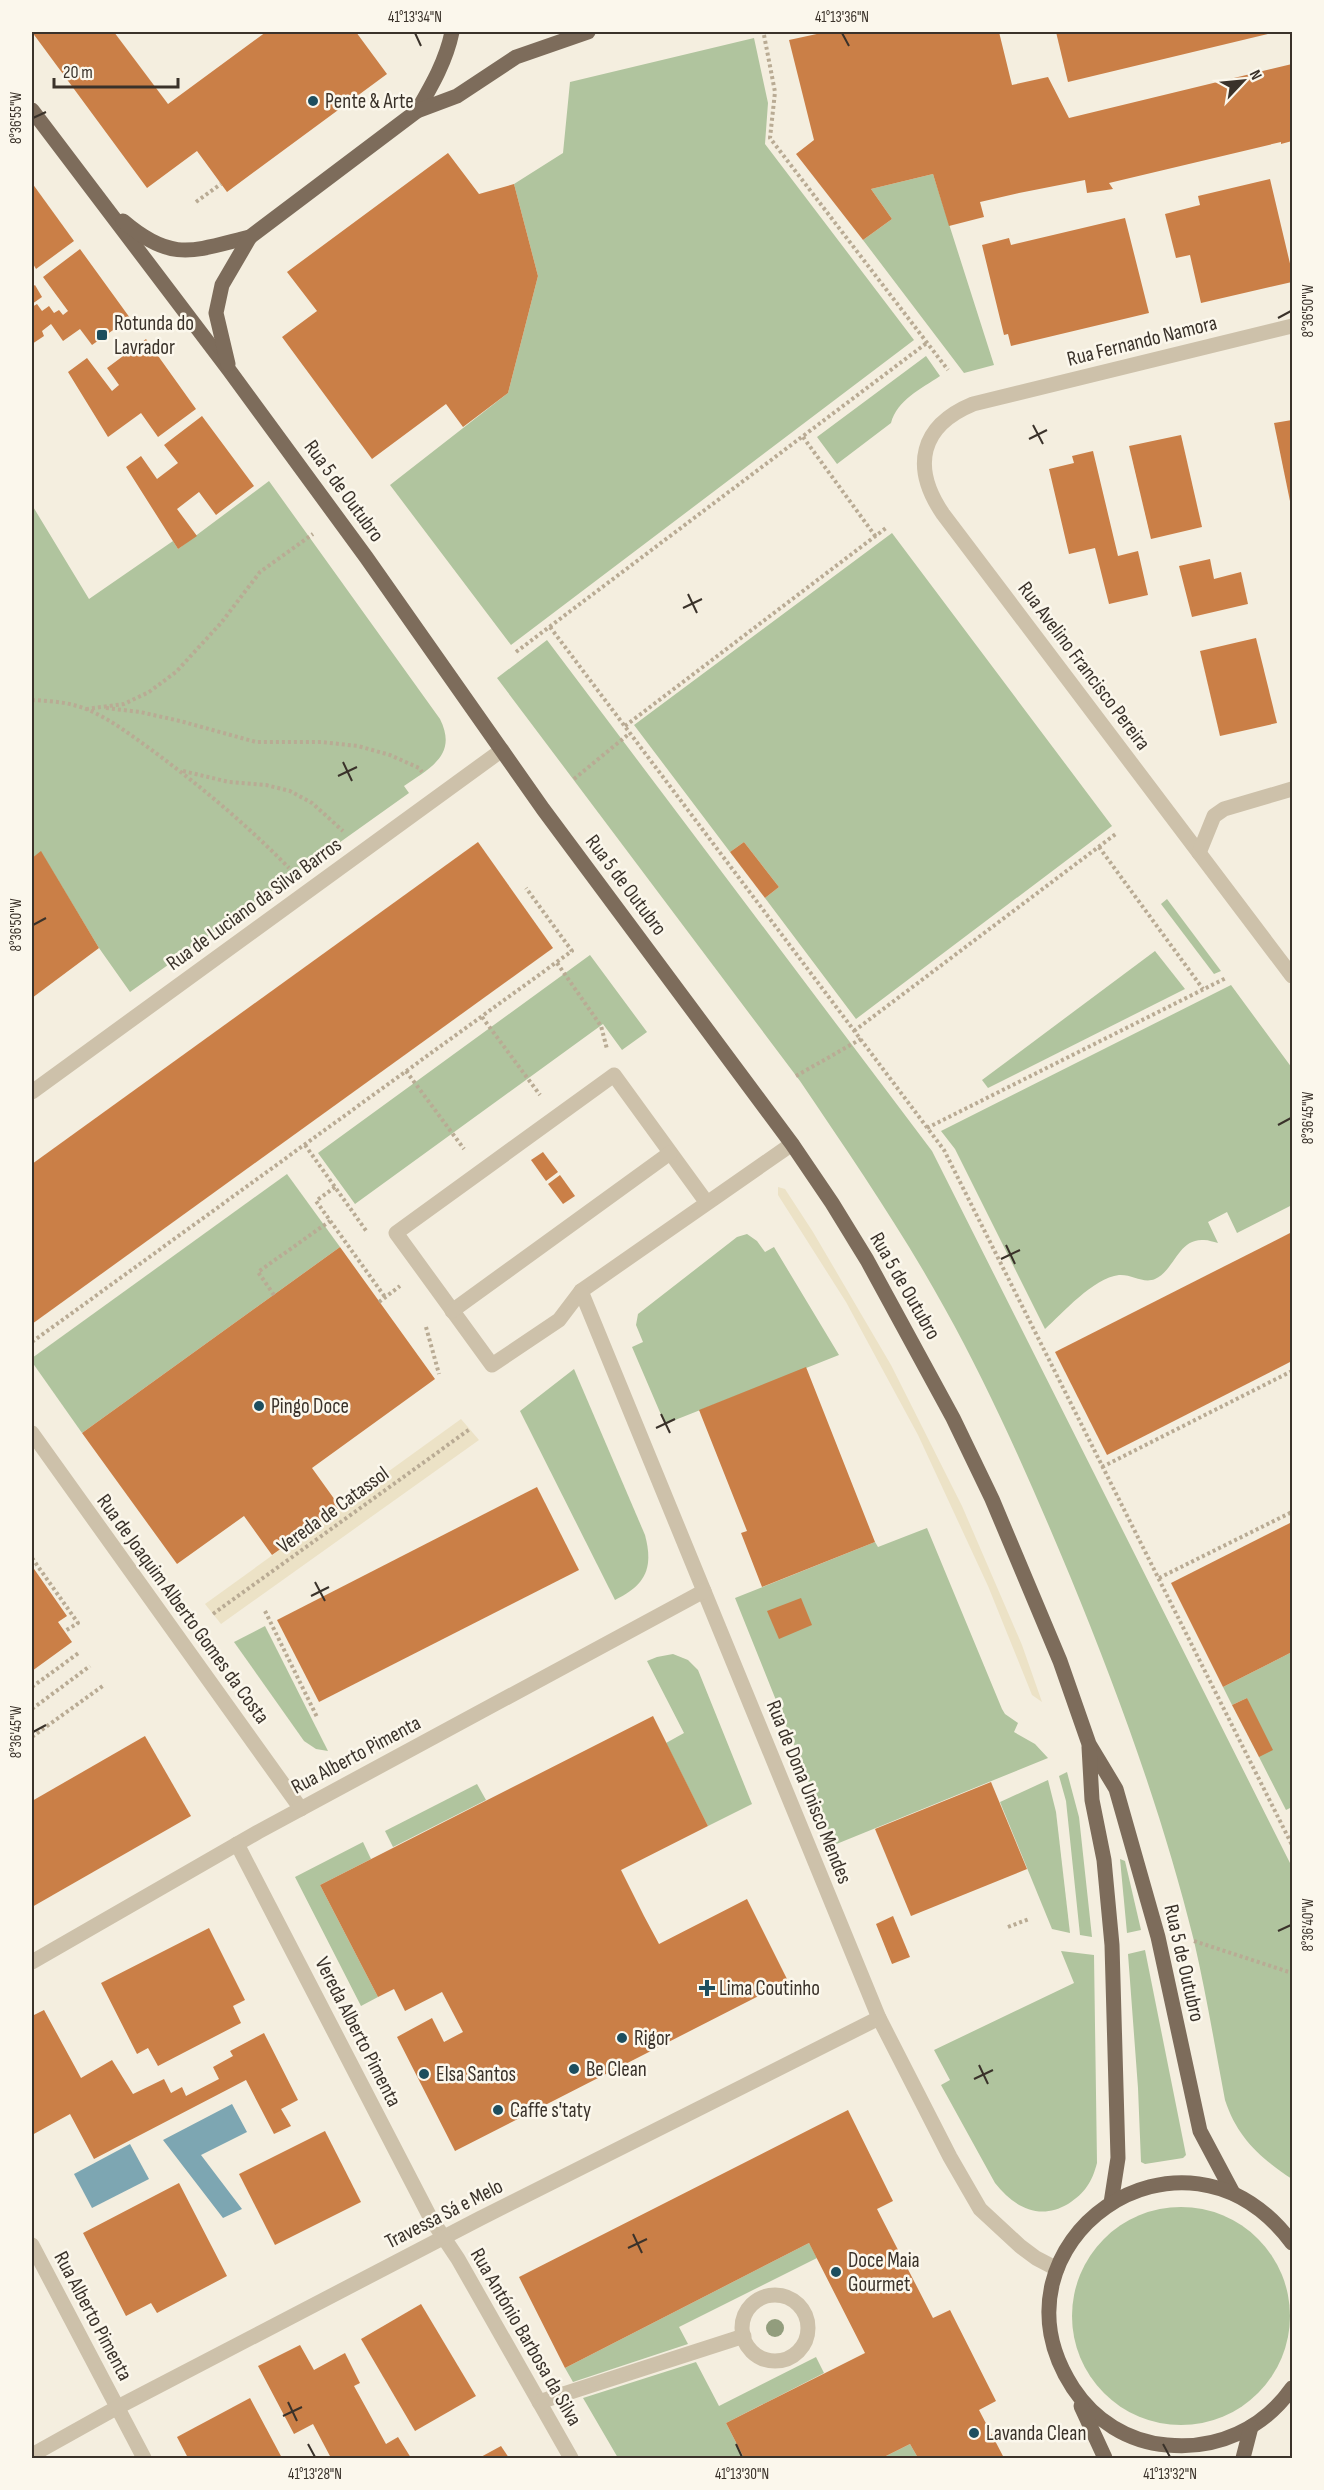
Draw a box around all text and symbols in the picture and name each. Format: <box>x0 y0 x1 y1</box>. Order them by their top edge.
text: 41°13'34"N <box>388 8 442 27</box>
text: 41°13'36"N <box>815 8 869 27</box>
scale bar <box>54 51 178 89</box>
north arrow <box>1213 51 1273 111</box>
text: 20 m <box>63 62 93 83</box>
text: N <box>1245 67 1266 83</box>
place label: Pente & Arte <box>325 89 414 114</box>
text: 8°36'55"W <box>7 92 26 144</box>
marker: Pente & Arte <box>306 94 320 108</box>
text: 8°36'50"W <box>1299 284 1318 337</box>
street label: Rua Fernando Namora <box>1064 310 1220 372</box>
place label: Rotunda do Lavrador <box>114 311 194 360</box>
marker: Rotunda do Lavrador <box>95 328 109 342</box>
street label: Rua 5 de Outubro <box>299 435 389 547</box>
street label: Rua Avelino Francisco Pereira <box>1013 577 1155 755</box>
street label: Rua 5 de Outubro <box>580 830 672 940</box>
street label: Rua de Luciano da Silva Barros <box>162 832 346 976</box>
text: 8°36'50"W <box>7 898 26 951</box>
text: 8°36'45"W <box>1299 1092 1318 1144</box>
street label: Rua 5 de Outubro <box>864 1228 946 1344</box>
place label: Pingo Doce <box>271 1394 349 1419</box>
marker: Pingo Doce <box>252 1399 266 1413</box>
street label: Vereda de Catassol <box>272 1461 394 1559</box>
street label: Rua de Joaquim Alberto Gomes da Costa <box>91 1489 275 1729</box>
street label: Rua de Dona Unisco Mendes <box>761 1697 857 1887</box>
text: 8°36'45"W <box>7 1706 26 1758</box>
street label: Rua Alberto Pimenta <box>287 1710 425 1800</box>
text: 8°36'40"W <box>1299 1898 1318 1952</box>
street label: Rua 5 de Outubro <box>1158 1902 1210 2024</box>
street label: Vereda Alberto Pimenta <box>309 1953 407 2111</box>
place label: Lima Coutinho <box>719 1976 820 2001</box>
marker: Lima Coutinho <box>700 1981 714 1995</box>
place label: Rigor <box>634 2026 671 2051</box>
marker: Rigor <box>615 2031 629 2045</box>
place label: Be Clean <box>586 2057 647 2082</box>
place label: Elsa Santos <box>436 2062 516 2087</box>
marker: Be Clean <box>567 2062 581 2076</box>
marker: Elsa Santos <box>417 2067 431 2081</box>
place label: Caffe s'taty <box>510 2098 591 2123</box>
marker: Caffe s'taty <box>491 2103 505 2117</box>
street label: Travessa Sá e Melo <box>381 2174 507 2254</box>
street label: Rua António Barbosa da Silva <box>465 2244 587 2430</box>
street label: Rua Alberto Pimenta <box>48 2247 138 2385</box>
place label: Doce Maia Gourmet <box>848 2248 920 2297</box>
marker: Doce Maia Gourmet <box>829 2265 843 2279</box>
place label: Lavanda Clean <box>986 2421 1086 2446</box>
marker: Lavanda Clean <box>967 2426 981 2440</box>
text: 41°13'28"N <box>288 2465 342 2484</box>
text: 41°13'30"N <box>715 2465 769 2484</box>
text: 41°13'32"N <box>1143 2465 1197 2484</box>

